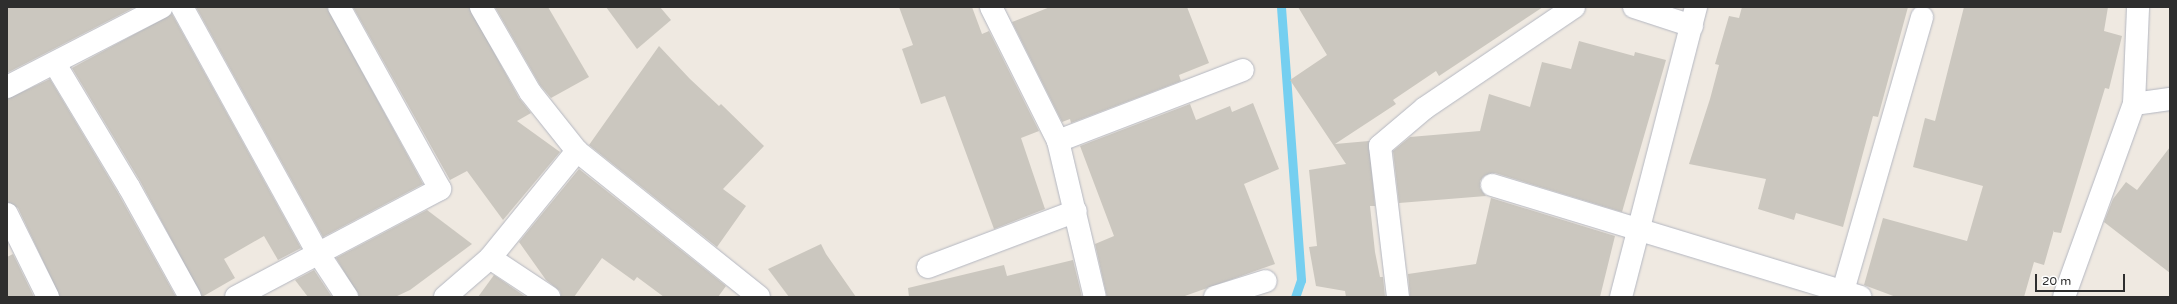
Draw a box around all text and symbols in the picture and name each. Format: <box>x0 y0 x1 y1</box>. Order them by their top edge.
scale bar <box>2037 266 2127 292</box>
text: 20 m <box>2042 274 2071 288</box>

